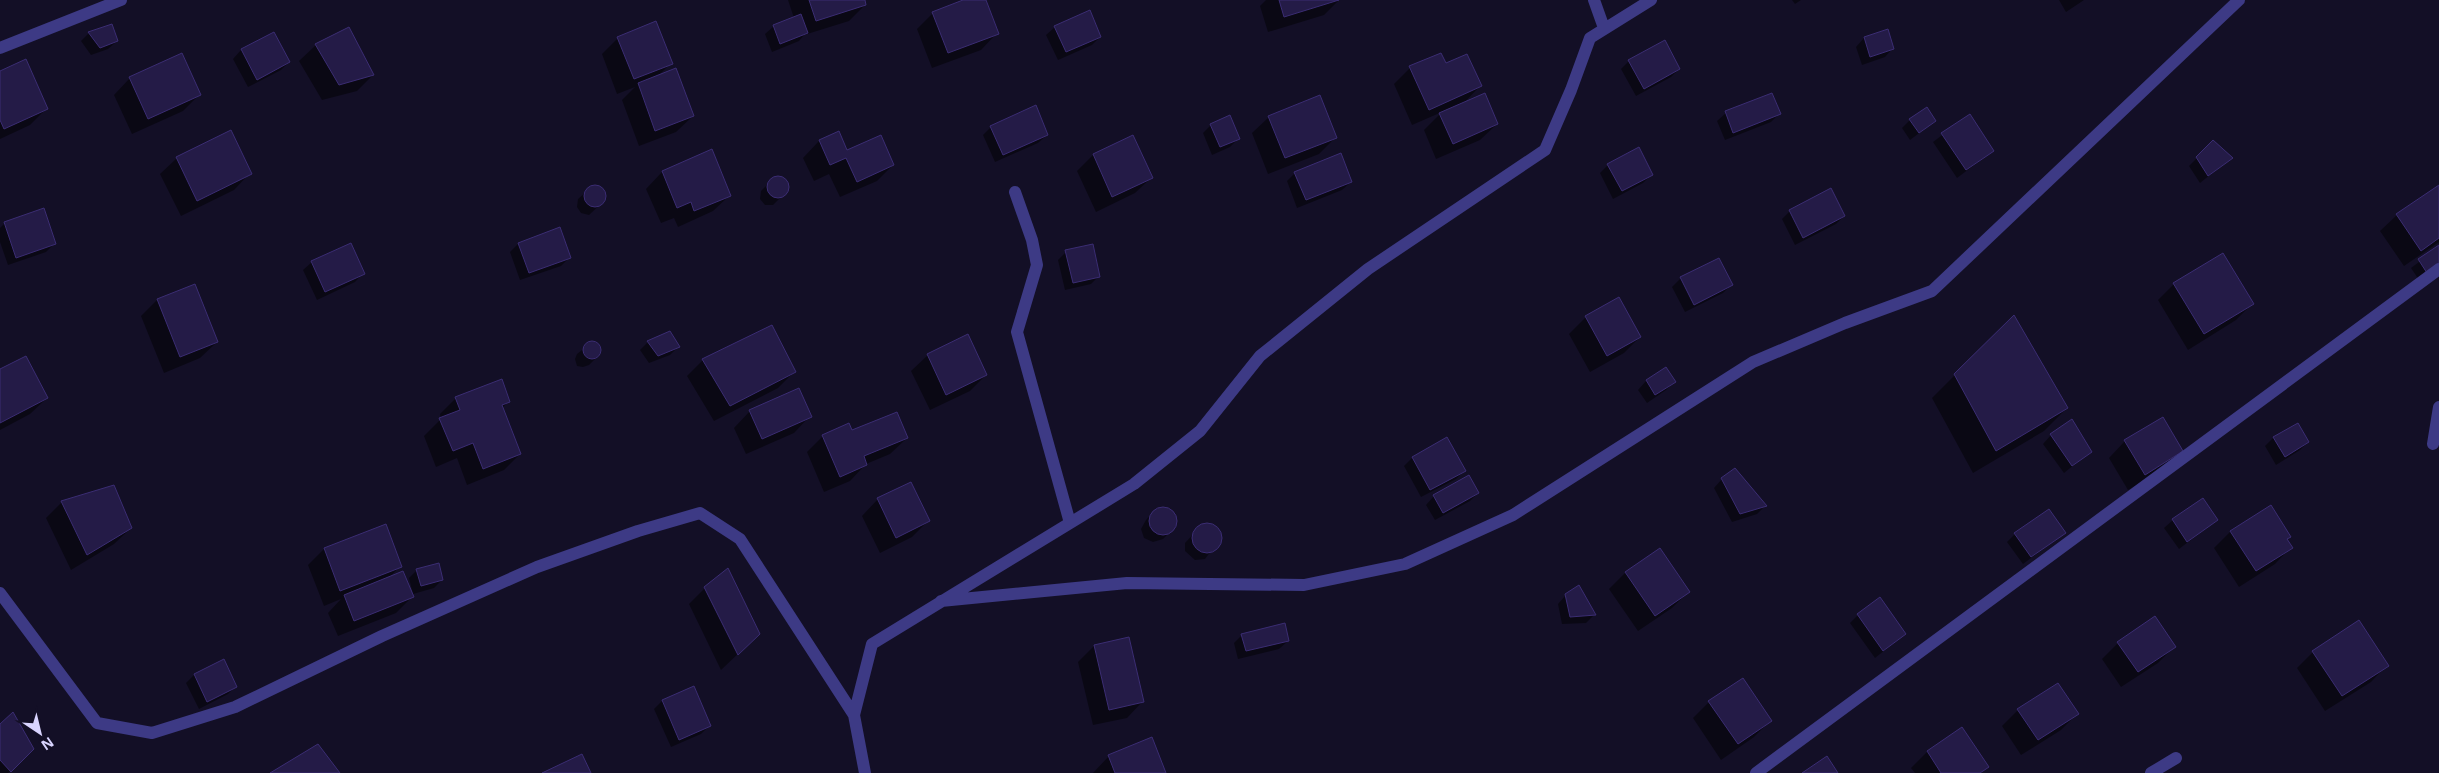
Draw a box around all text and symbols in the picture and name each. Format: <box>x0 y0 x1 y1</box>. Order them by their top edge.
north arrow <box>15 708 65 758</box>
text: N <box>38 733 58 755</box>

